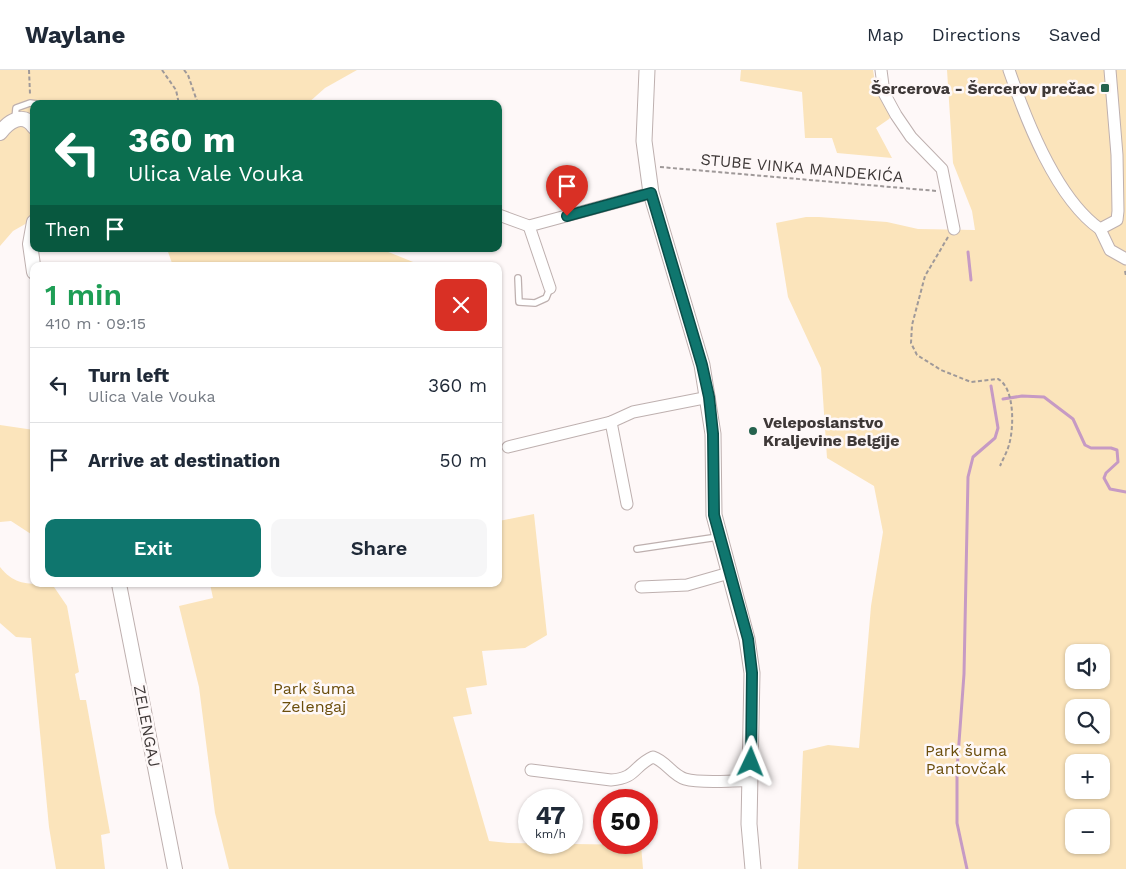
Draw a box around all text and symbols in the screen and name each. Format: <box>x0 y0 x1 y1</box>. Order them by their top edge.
text: Waylane <box>25 21 125 49</box>
text: Map <box>867 24 904 45</box>
text: Directions <box>932 24 1021 45</box>
text: Saved <box>1049 24 1101 45</box>
place label: Šercerova - Šercerov prečac <box>871 79 1095 98</box>
marker: Šercerova - Šercerov prečac <box>1099 82 1111 94</box>
text: 360 m <box>128 119 236 161</box>
icon: left <box>45 120 110 185</box>
street label: STUBE VINKA MANDEKIĆA <box>700 150 905 186</box>
text: Ulica Vale Vouka <box>128 161 303 186</box>
pin <box>546 165 588 216</box>
icon: arrive <box>553 172 581 200</box>
icon: arrive <box>101 215 129 243</box>
text: Then <box>45 218 91 241</box>
text: 1 min <box>45 277 122 312</box>
button: close <box>435 279 487 331</box>
text: 410 m · 09:15 <box>45 314 146 333</box>
text: Turn left <box>88 364 169 387</box>
icon: left <box>45 371 73 399</box>
text: 360 m <box>428 374 487 397</box>
text: Ulica Vale Vouka <box>88 387 216 406</box>
place label: Veleposlanstvo Kraljevine Belgije <box>763 413 899 450</box>
marker: Veleposlanstvo Kraljevine Belgije <box>747 425 759 437</box>
icon: arrive <box>45 446 73 474</box>
text: Arrive at destination <box>88 449 280 472</box>
text: 50 m <box>440 449 487 472</box>
button: Exit <box>45 519 261 577</box>
button: Share <box>271 519 487 577</box>
map controls <box>1065 644 1110 854</box>
button: sound <box>1065 644 1110 689</box>
park label: Park šuma Zelengaj <box>273 679 355 716</box>
street label: ZELENGAJ <box>130 683 164 769</box>
button: search <box>1065 699 1110 744</box>
position arrow <box>724 735 776 787</box>
park label: Park šuma Pantovčak <box>925 741 1007 778</box>
button: + <box>1065 754 1110 799</box>
speed limit sign: 50 <box>593 789 658 854</box>
text: 47 <box>535 801 566 830</box>
button: − <box>1065 809 1110 854</box>
text: km/h <box>535 827 566 841</box>

